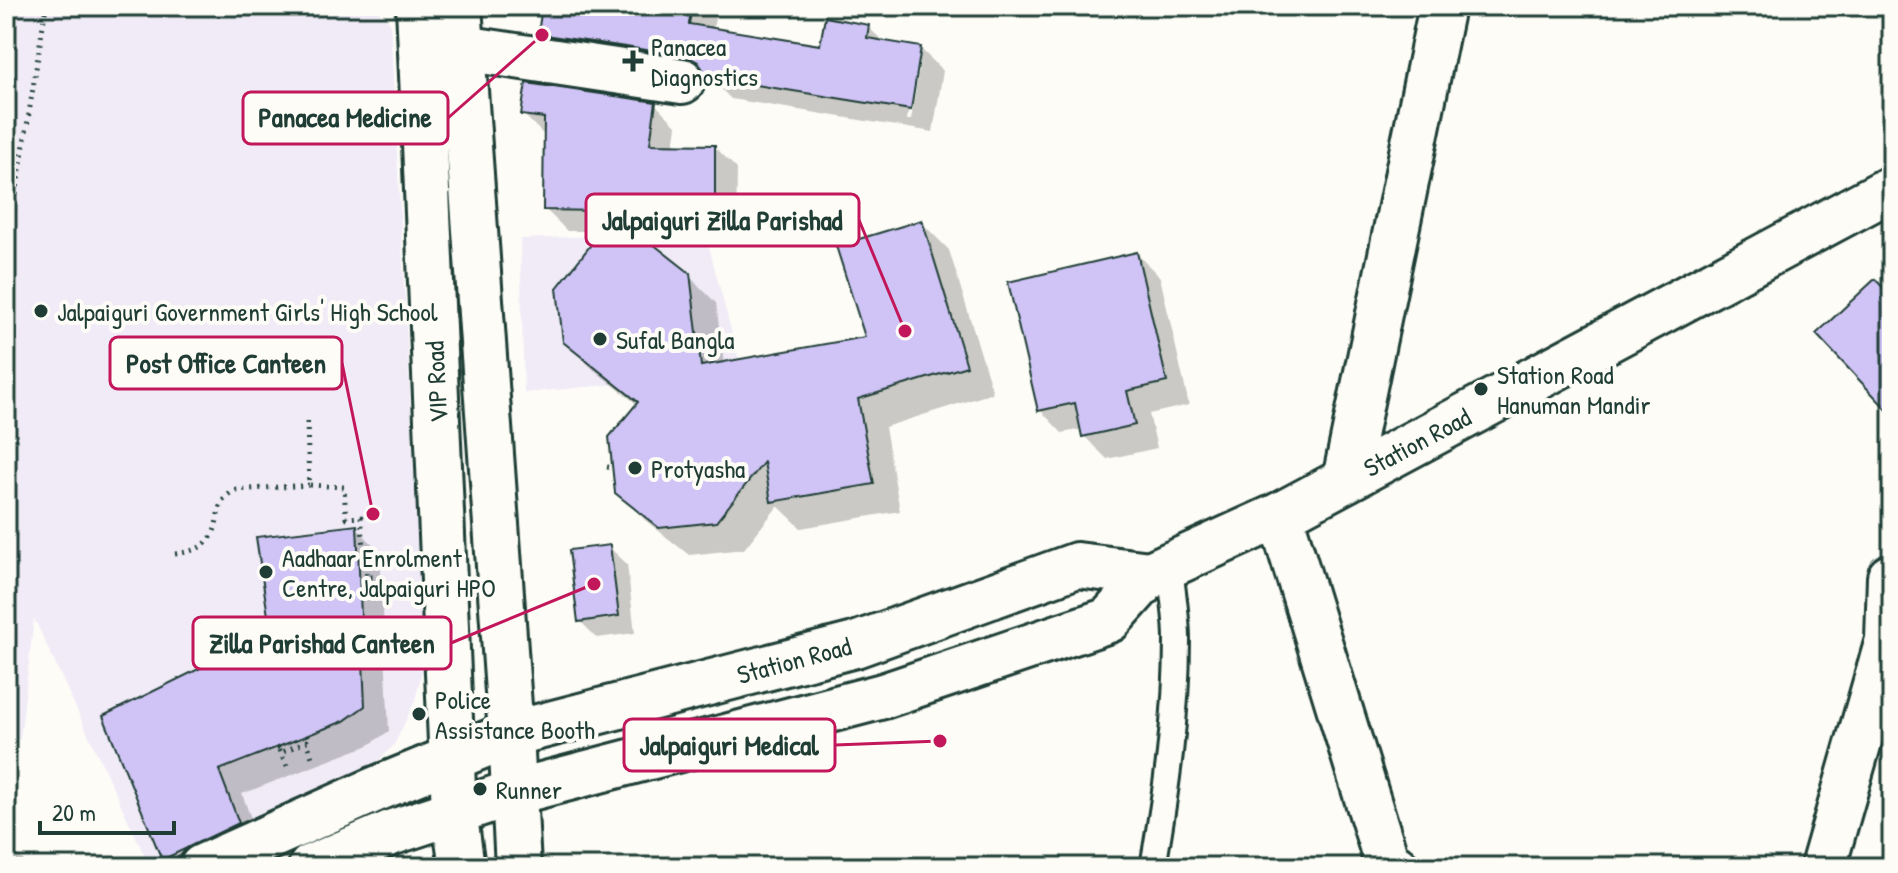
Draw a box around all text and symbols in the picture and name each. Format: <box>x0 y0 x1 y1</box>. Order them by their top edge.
place label: Panacea Diagnostics <box>651 29 758 94</box>
marker: Panacea Diagnostics <box>622 50 644 72</box>
callout: Panacea Medicine <box>243 92 448 144</box>
text: Panacea Medicine <box>258 98 433 136</box>
callout: Jalpaiguri Zilla Parishad <box>586 194 859 246</box>
text: Jalpaiguri Zilla Parishad <box>601 201 843 240</box>
place label: Jalpaiguri Government Girls' High School <box>57 294 438 329</box>
marker: Jalpaiguri Government Girls' High School <box>32 302 50 320</box>
place label: Sufal Bangla <box>616 322 735 357</box>
marker: Sufal Bangla <box>591 330 609 348</box>
callout: Post Office Canteen <box>110 337 342 389</box>
street label: VIP Road <box>416 340 456 424</box>
text: Post Office Canteen <box>126 344 326 382</box>
place label: Station Road Hanuman Mandir <box>1497 357 1651 422</box>
marker: Station Road Hanuman Mandir <box>1472 380 1490 398</box>
street label: Station Road <box>1357 399 1477 485</box>
place label: Protyasha <box>651 451 745 486</box>
marker: Protyasha <box>626 459 644 477</box>
place label: Aadhaar Enrolment Centre, Jalpaiguri HPO <box>282 540 496 605</box>
marker: Aadhaar Enrolment Centre, Jalpaiguri HPO <box>257 563 275 581</box>
callout: Zilla Parishad Canteen <box>193 617 451 669</box>
text: Zilla Parishad Canteen <box>209 624 435 662</box>
street label: Station Road <box>733 628 855 692</box>
place label: Police Assistance Booth <box>435 682 595 747</box>
marker: Police Assistance Booth <box>410 705 428 723</box>
callout: Jalpaiguri Medical <box>624 719 835 771</box>
text: Jalpaiguri Medical <box>639 726 819 765</box>
place label: Runner <box>496 772 562 807</box>
marker: Runner <box>471 780 489 798</box>
scale bar <box>40 785 174 835</box>
text: 20 m <box>52 796 96 828</box>

